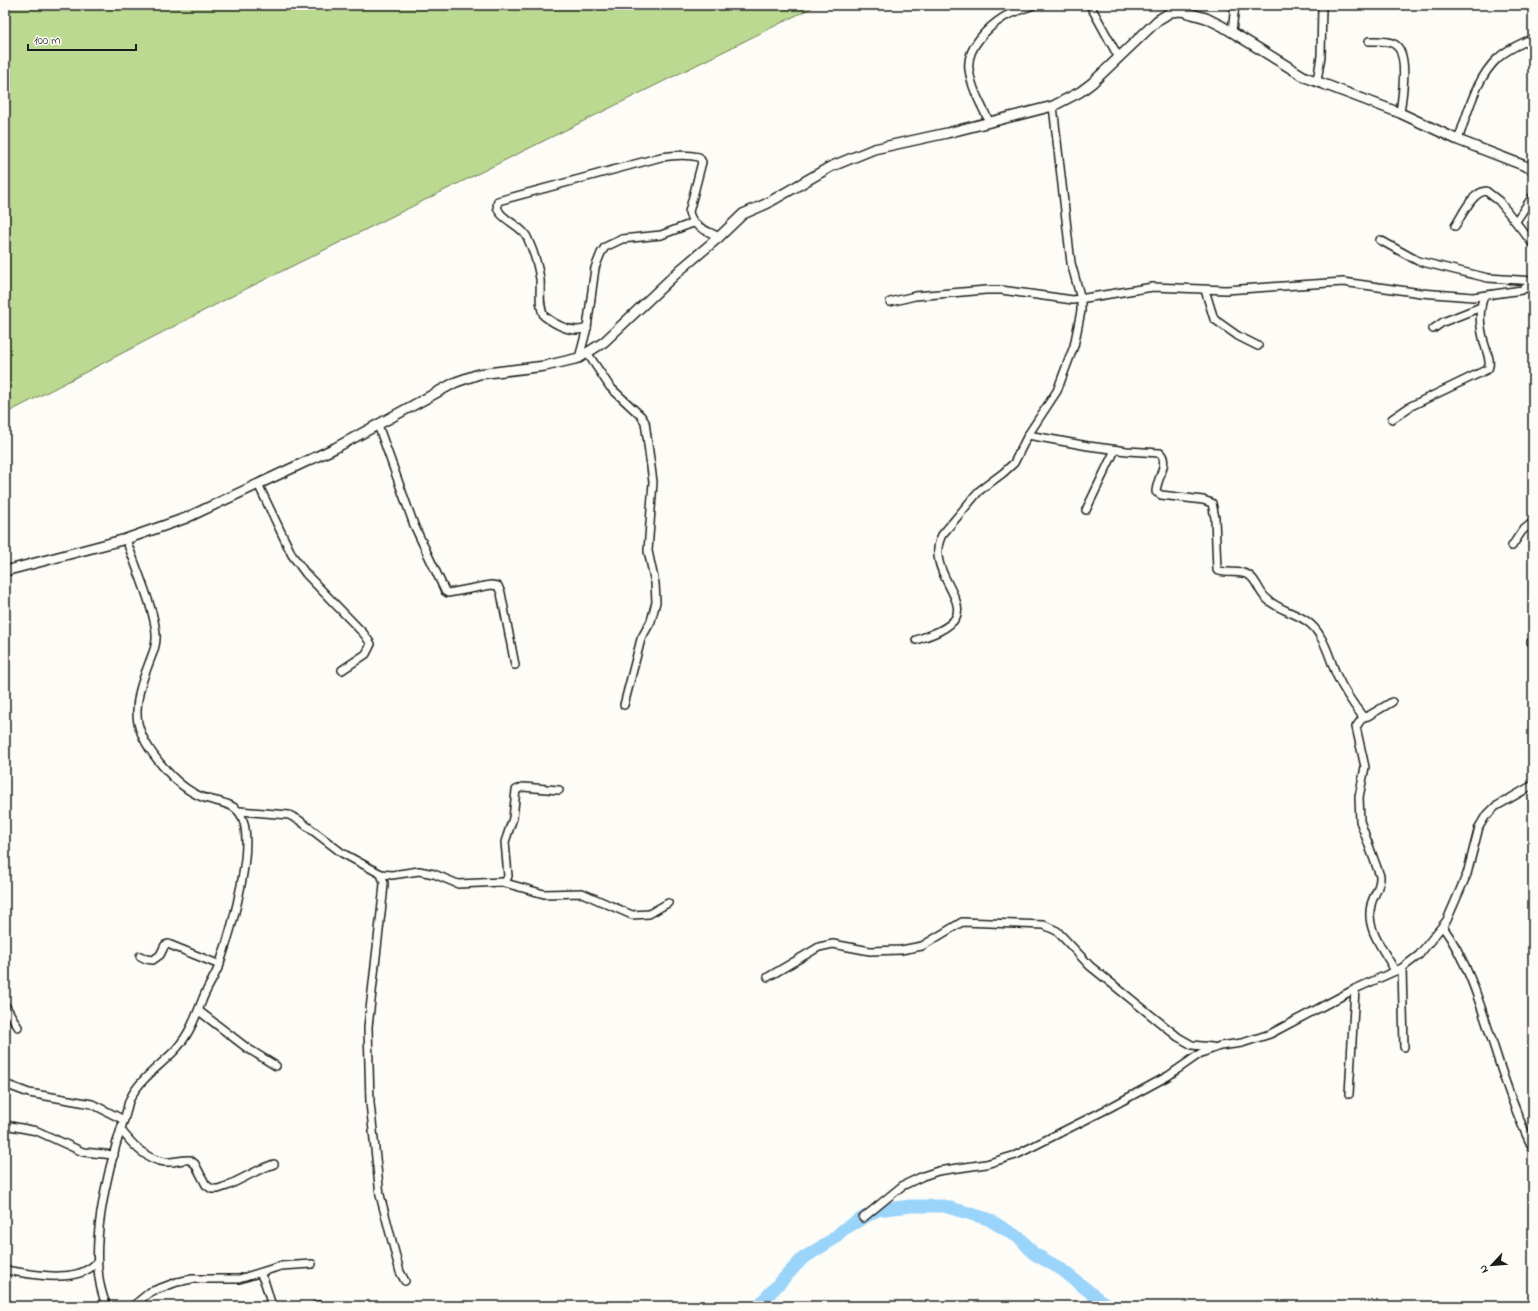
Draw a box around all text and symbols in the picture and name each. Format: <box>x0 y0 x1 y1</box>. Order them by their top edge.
scale bar <box>28 26 136 52</box>
text: 100 m <box>34 32 61 50</box>
north arrow <box>1472 1245 1512 1285</box>
text: N <box>1475 1262 1493 1276</box>

